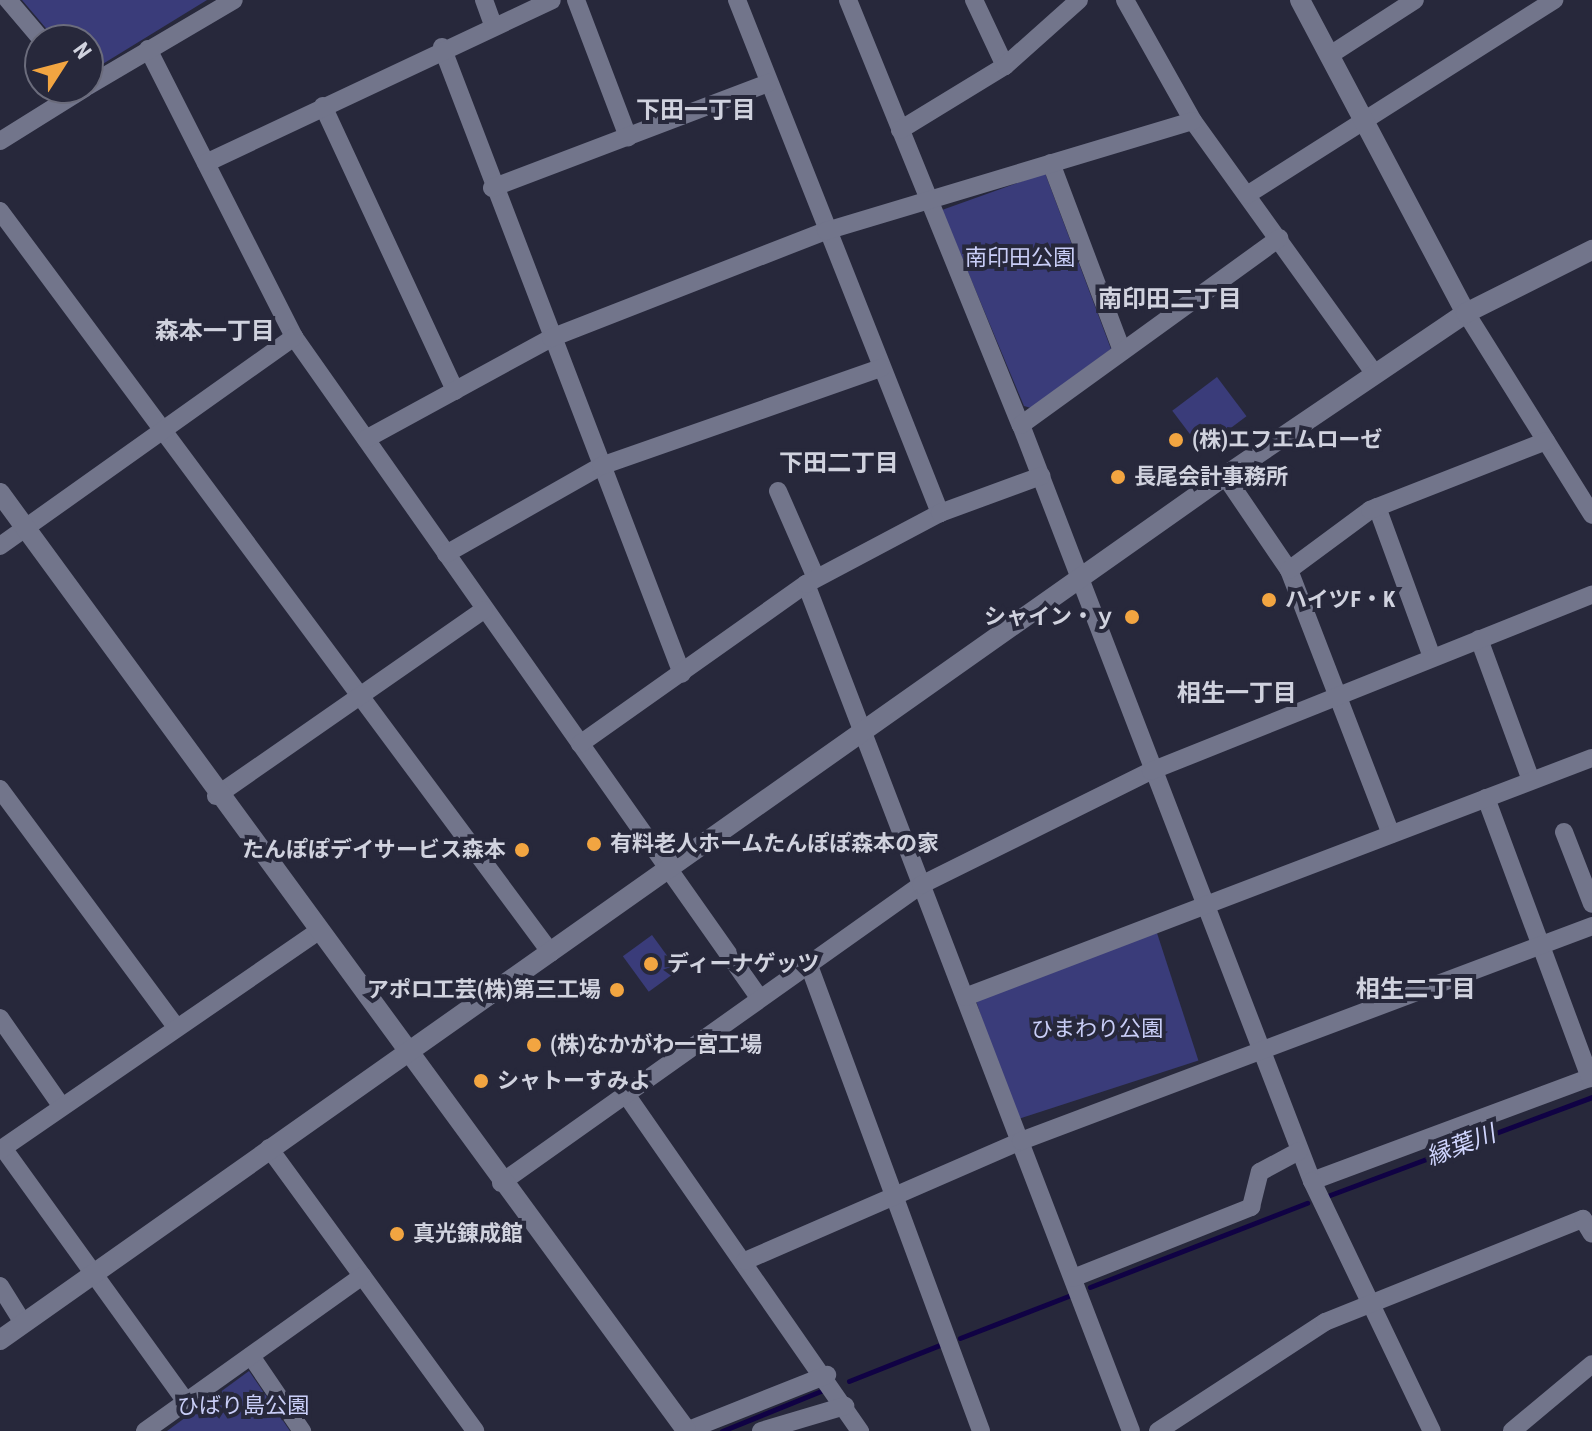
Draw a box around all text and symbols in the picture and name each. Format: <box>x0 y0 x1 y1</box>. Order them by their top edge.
north arrow <box>24 24 104 104</box>
text: N <box>68 38 96 64</box>
district label: 下田一丁目 <box>636 97 756 125</box>
park label: 南印田公園 <box>965 245 1075 271</box>
district label: 南印田二丁目 <box>1098 286 1242 314</box>
district label: 森本一丁目 <box>155 318 275 346</box>
place label: (株)エフエムローゼ <box>1192 427 1382 453</box>
marker: (株)エフエムローゼ <box>1167 431 1185 449</box>
district label: 下田二丁目 <box>779 450 899 478</box>
place label: 長尾会計事務所 <box>1134 464 1288 490</box>
marker: 長尾会計事務所 <box>1109 468 1127 486</box>
place label: ハイツF・K <box>1285 587 1396 613</box>
marker: ハイツF・K <box>1260 591 1278 609</box>
place label: シャイン・ｙ <box>984 604 1116 630</box>
marker: シャイン・ｙ <box>1123 608 1141 626</box>
district label: 相生一丁目 <box>1177 680 1297 708</box>
place label: 有料老人ホームたんぽぽ森本の家 <box>610 831 940 857</box>
marker: 有料老人ホームたんぽぽ森本の家 <box>585 835 603 853</box>
place label: たんぽぽデイサービス森本 <box>242 837 506 863</box>
marker: たんぽぽデイサービス森本 <box>513 841 531 859</box>
place label: ディーナゲッツ <box>667 951 821 977</box>
marker: ディーナゲッツ <box>642 955 660 973</box>
district label: 相生二丁目 <box>1356 976 1476 1004</box>
place label: アポロ工芸(株)第三工場 <box>367 977 601 1003</box>
marker: アポロ工芸(株)第三工場 <box>608 981 626 999</box>
park label: ひまわり公園 <box>1031 1016 1163 1042</box>
place label: (株)なかがわ一宮工場 <box>550 1032 762 1058</box>
marker: (株)なかがわ一宮工場 <box>525 1036 543 1054</box>
place label: シャトーすみよ <box>497 1068 651 1094</box>
marker: シャトーすみよ <box>472 1072 490 1090</box>
water label: 縁葉川 <box>1422 1120 1500 1172</box>
place label: 真光錬成館 <box>413 1221 523 1247</box>
marker: 真光錬成館 <box>388 1225 406 1243</box>
park label: ひばり島公園 <box>177 1393 309 1419</box>

